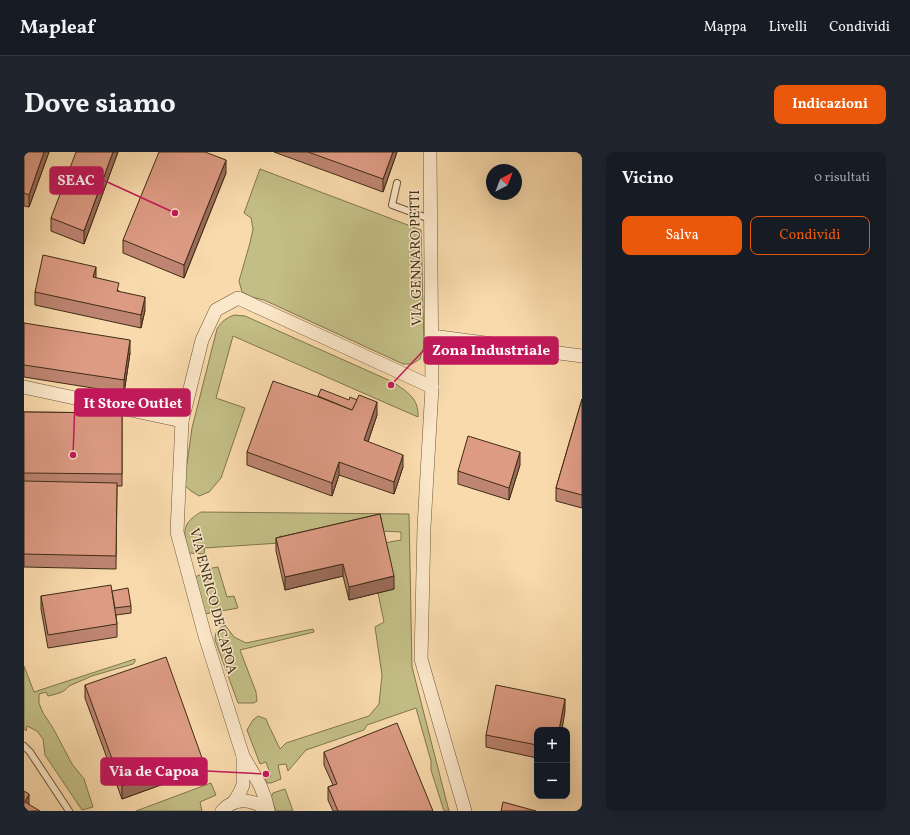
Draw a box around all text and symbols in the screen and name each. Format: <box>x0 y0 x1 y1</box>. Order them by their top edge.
text: Mapleaf <box>20 15 95 41</box>
text: Mappa <box>704 18 747 37</box>
text: Livelli <box>769 18 807 37</box>
text: Condividi <box>829 18 890 37</box>
text: Dove siamo <box>24 85 176 124</box>
button: Indicazioni <box>774 85 886 124</box>
north arrow <box>486 164 522 200</box>
callout: SEAC <box>50 167 103 194</box>
text: Vicino <box>622 167 673 190</box>
text: 0 risultati <box>814 169 870 187</box>
text: SEAC <box>57 171 95 192</box>
street label: VIA GENNARO PETTI <box>406 190 427 326</box>
button: Salva <box>622 216 742 255</box>
button: Condividi <box>750 216 870 255</box>
callout: Zona Industriale <box>424 337 558 364</box>
text: Zona Industriale <box>432 341 550 362</box>
callout: It Store Outlet <box>75 389 190 416</box>
text: It Store Outlet <box>83 394 183 415</box>
street label: VIA ENRICO DE CAPOA <box>184 526 241 677</box>
map controls <box>534 727 570 799</box>
button: + <box>534 727 570 763</box>
callout: Via de Capoa <box>101 758 207 785</box>
text: Via de Capoa <box>109 762 199 783</box>
button: − <box>534 763 570 799</box>

